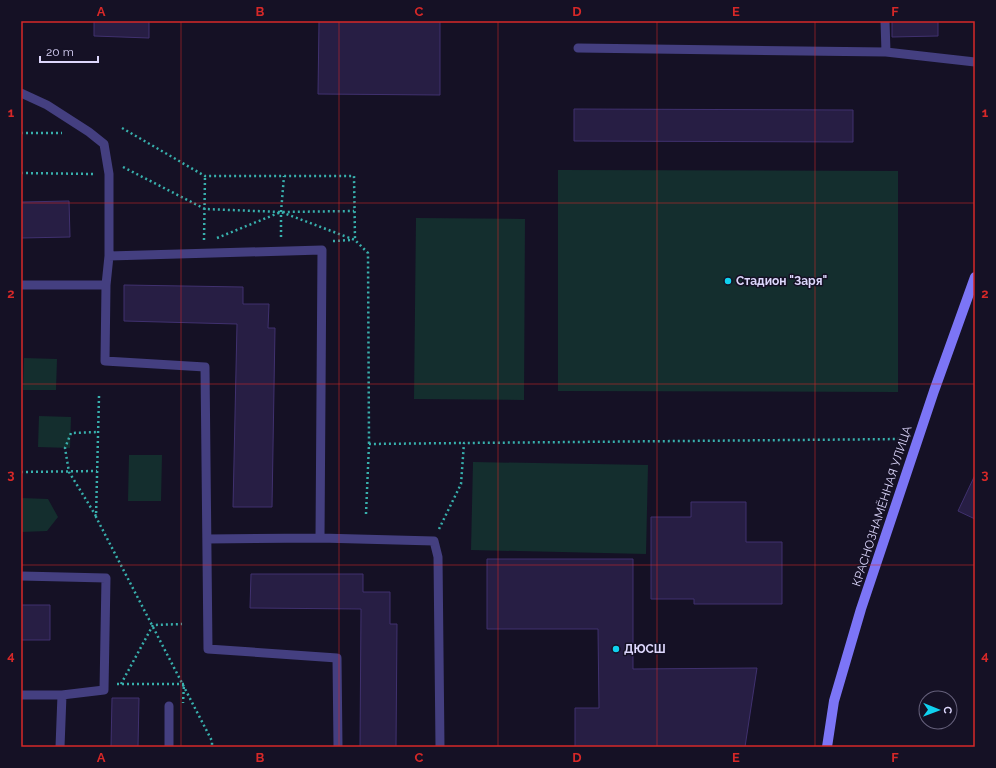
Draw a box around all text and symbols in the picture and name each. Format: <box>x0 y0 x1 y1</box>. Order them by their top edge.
text: A <box>97 4 106 19</box>
text: B <box>256 4 265 19</box>
text: C <box>415 4 424 19</box>
text: D <box>572 4 582 19</box>
text: E <box>732 4 740 19</box>
text: F <box>891 4 899 19</box>
scale bar <box>40 38 98 64</box>
text: 20 m <box>46 45 74 59</box>
text: 1 <box>8 105 15 120</box>
text: 1 <box>982 105 989 120</box>
place label: Стадион "Заря" <box>736 274 827 288</box>
marker: Стадион "Заря" <box>723 276 733 286</box>
text: 2 <box>7 286 15 301</box>
text: 2 <box>981 286 989 301</box>
street label: КРАСНОЗНАМЁННАЯ УЛИЦА <box>849 424 915 588</box>
text: 3 <box>7 467 15 482</box>
text: 3 <box>981 467 989 482</box>
place label: ДЮСШ <box>624 642 666 656</box>
marker: ДЮСШ <box>611 644 621 654</box>
text: 4 <box>7 648 15 663</box>
text: 4 <box>981 648 989 663</box>
north arrow <box>918 690 958 730</box>
text: С <box>941 706 954 715</box>
text: A <box>97 750 106 765</box>
text: B <box>256 750 265 765</box>
text: C <box>415 750 424 765</box>
text: D <box>572 750 582 765</box>
text: E <box>732 750 740 765</box>
text: F <box>891 750 899 765</box>

